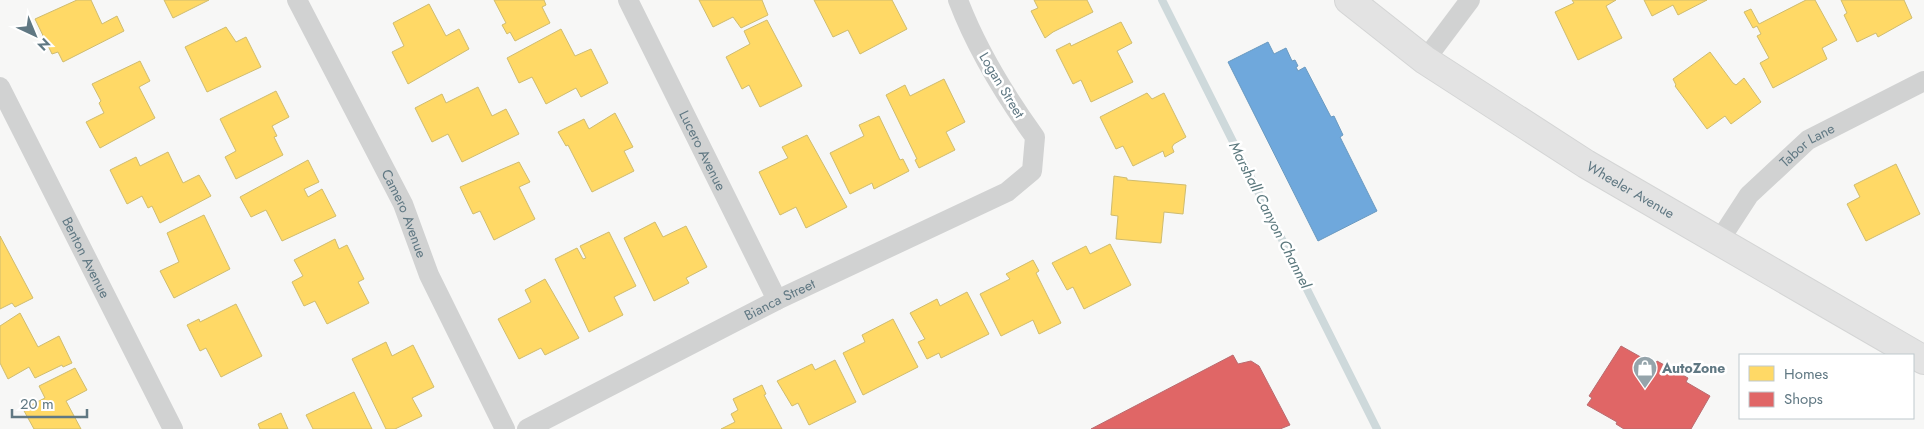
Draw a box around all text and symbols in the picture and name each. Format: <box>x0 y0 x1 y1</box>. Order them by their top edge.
north arrow <box>10 10 60 60</box>
text: N <box>33 33 55 55</box>
street label: Logan Street <box>974 48 1030 122</box>
street label: Lucero Avenue <box>674 107 731 194</box>
street label: Tabor Lane <box>1775 118 1838 172</box>
water label: Marshall Canyon Channel <box>1223 138 1317 293</box>
street label: Wheeler Avenue <box>1583 156 1678 223</box>
street label: Camero Avenue <box>377 166 432 260</box>
street label: Benton Avenue <box>57 213 115 301</box>
street label: Bianca Street <box>741 273 819 325</box>
legend <box>1739 354 1914 419</box>
shop icon: AutoZone <box>1632 355 1658 389</box>
place label: AutoZone <box>1661 358 1725 378</box>
text: Homes <box>1784 363 1828 385</box>
scale bar <box>12 386 88 418</box>
text: Shops <box>1784 388 1823 410</box>
text: 20 m <box>20 393 54 415</box>

